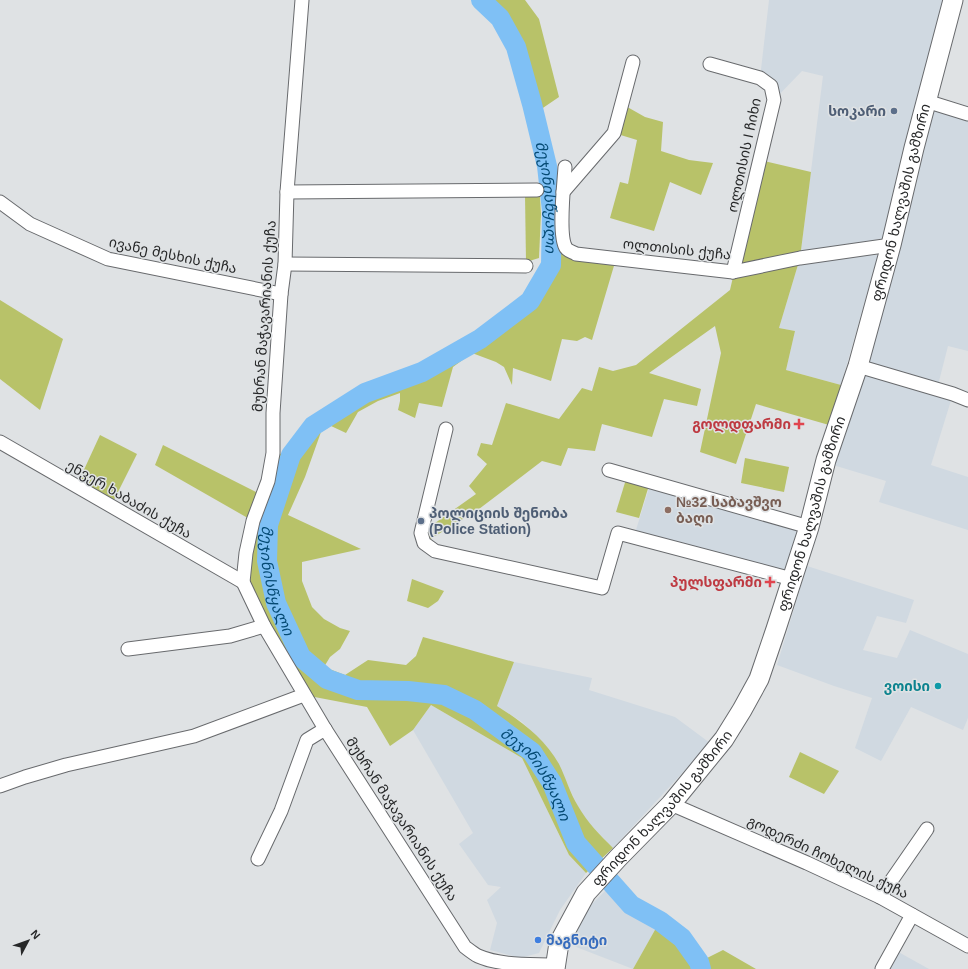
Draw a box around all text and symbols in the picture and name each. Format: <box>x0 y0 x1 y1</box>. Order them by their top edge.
street label: ოლთისის I ჩიხი <box>724 96 765 214</box>
street label: ფრიდონ ხალვაშის გამზირი <box>868 102 933 303</box>
place label: სოკარი <box>828 103 886 120</box>
marker: სოკარი <box>889 106 899 116</box>
water label: მეჯინისწყალი <box>533 139 561 254</box>
street label: მუხრან მაჭავარიანის ქუჩა <box>249 220 280 412</box>
street label: ივანე მესხის ქუჩა <box>107 234 238 277</box>
street label: ოლთისის ქუჩა <box>622 235 732 264</box>
street label: ფრიდონ ხალვაშის გამზირი <box>774 414 848 614</box>
place label: გოლდფარმი <box>692 416 791 433</box>
marker: გოლდფარმი <box>794 419 804 429</box>
street label: ენვერ ხაბაძის ქუჩა <box>63 457 194 542</box>
place label: №32 საბავშვო ბაღი <box>676 494 782 527</box>
place label: პოლიციის შენობა (Police Station) <box>429 505 568 537</box>
marker: №32 საბავშვო ბაღი <box>663 505 673 515</box>
marker: პოლიციის შენობა (Police Station) <box>416 516 426 526</box>
water label: მეჯინისწყალი <box>258 525 299 639</box>
place label: პულსფარმი <box>670 574 762 591</box>
marker: პულსფარმი <box>765 577 775 587</box>
place label: ვოისი <box>884 678 930 695</box>
marker: ვოისი <box>933 681 943 691</box>
water label: მეჯინისწყალი <box>498 724 575 824</box>
street label: ფრიდონ ხალვაშის გამზირი <box>588 728 735 890</box>
street label: მუხრან მაჭავარიანის ქუჩა <box>342 734 461 904</box>
street label: გოდერძი ჩოხელის ქუჩა <box>744 813 911 902</box>
north arrow <box>8 921 48 961</box>
text: N <box>28 928 43 941</box>
place label: მაგნიტი <box>546 932 607 949</box>
marker: მაგნიტი <box>533 935 543 945</box>

